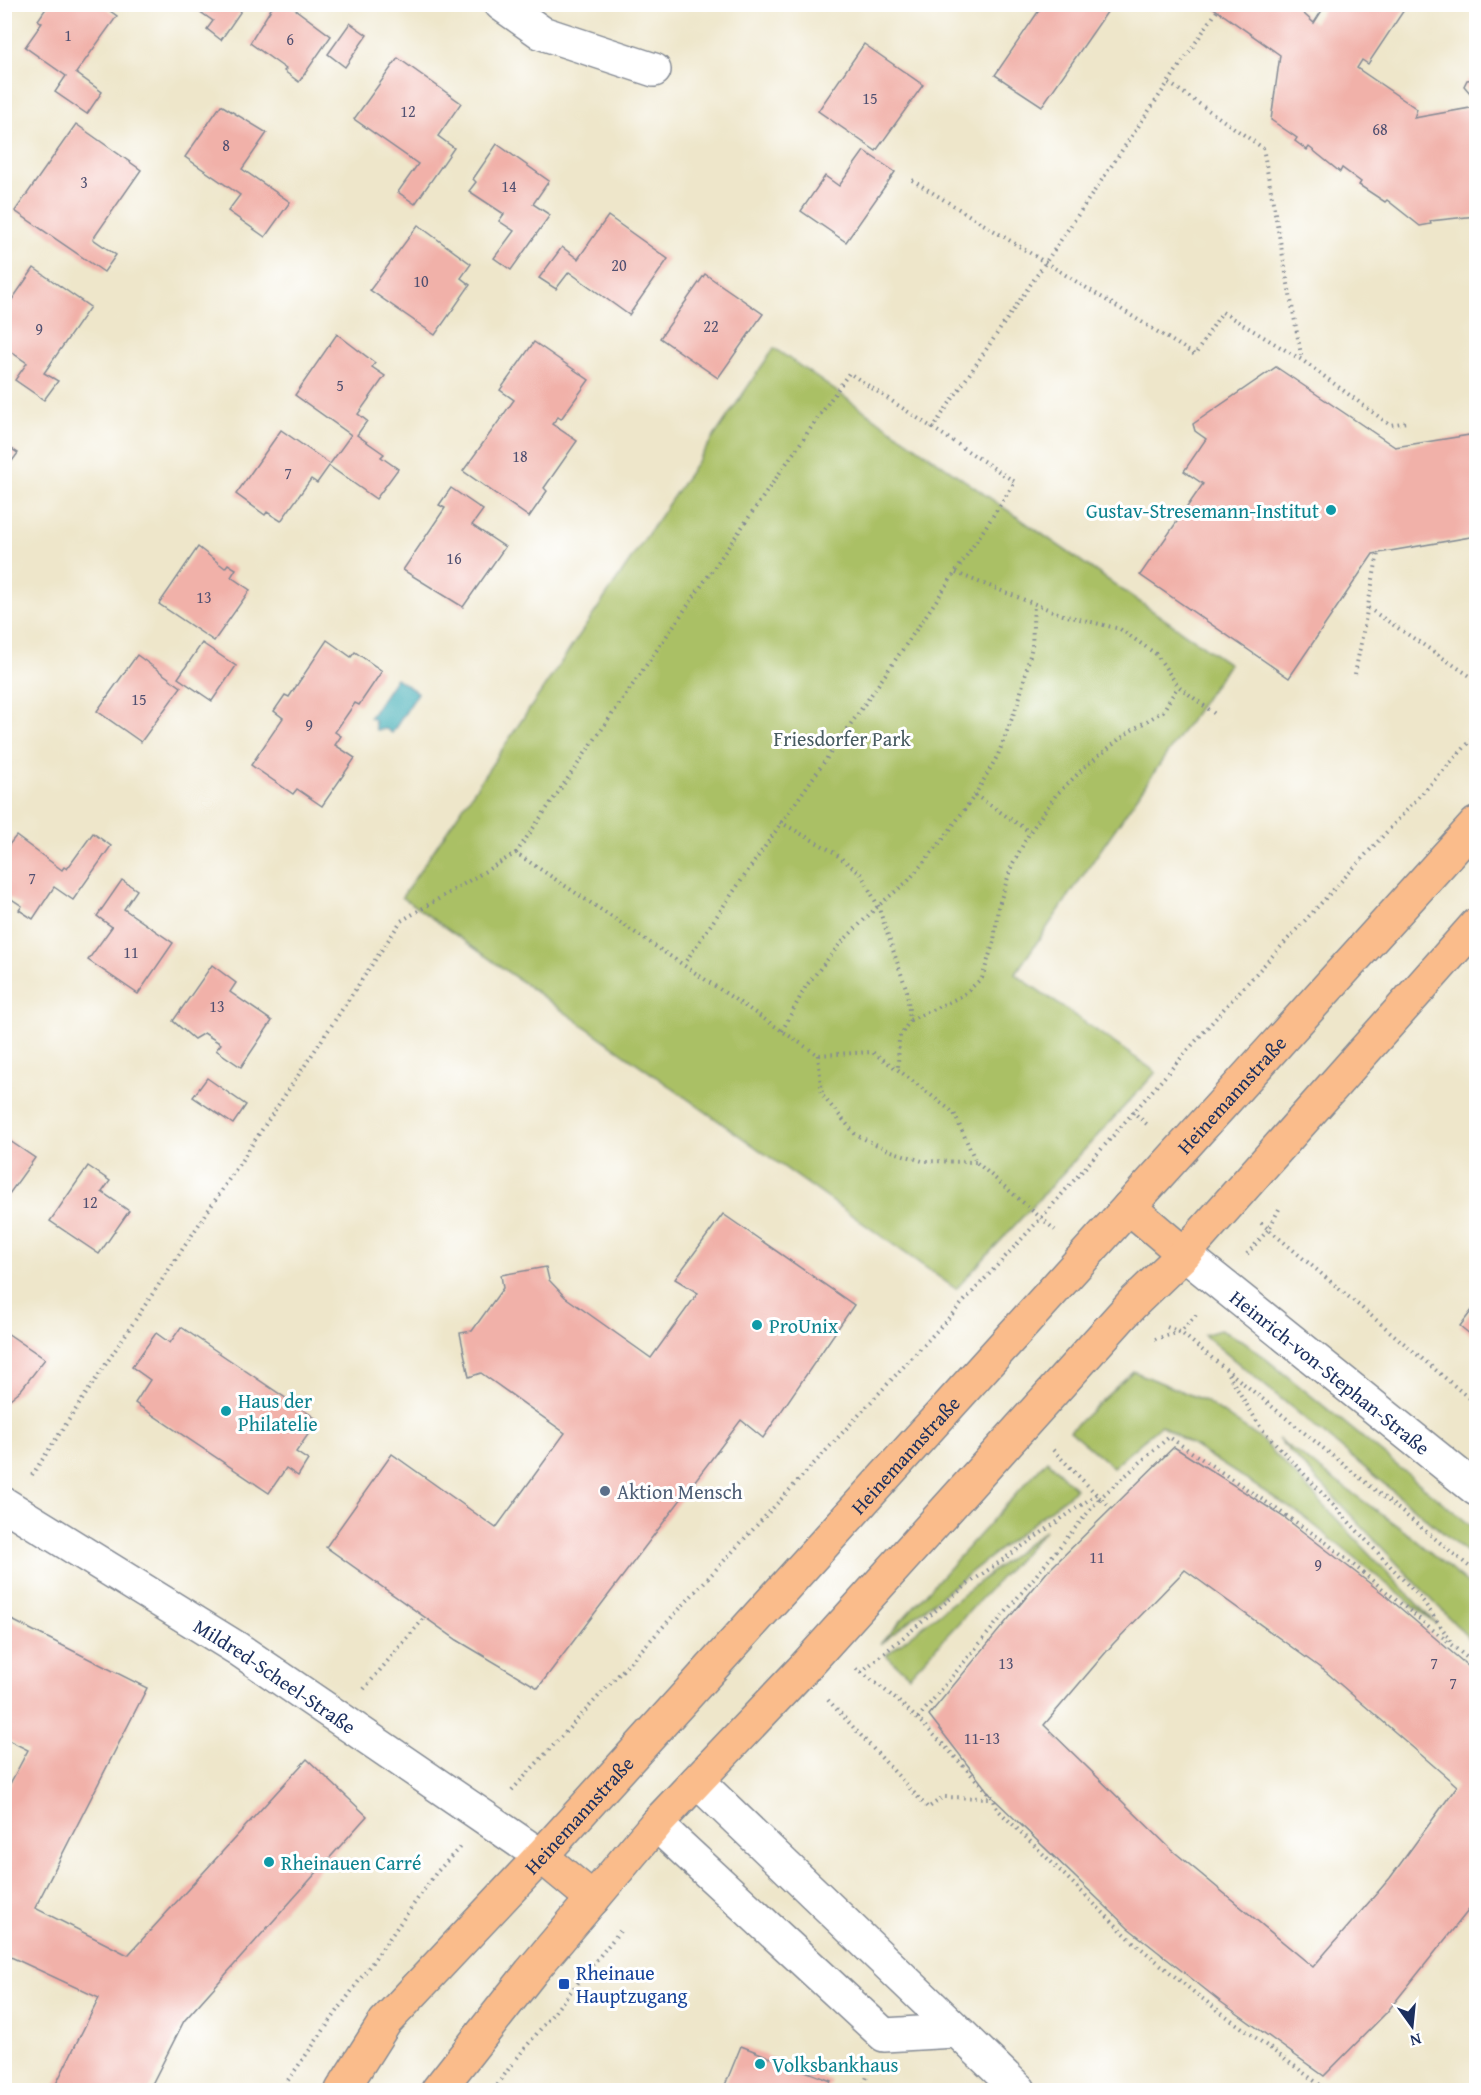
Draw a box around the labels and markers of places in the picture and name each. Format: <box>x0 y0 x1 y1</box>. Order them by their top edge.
place label: Gustav-Stresemann-Institut <box>1086 496 1319 525</box>
marker: Gustav-Stresemann-Institut <box>1324 503 1338 517</box>
place label: ProUnix <box>769 1311 839 1340</box>
marker: ProUnix <box>750 1318 764 1332</box>
place label: Haus der Philatelie <box>238 1386 318 1438</box>
marker: Haus der Philatelie <box>219 1404 233 1418</box>
place label: Aktion Mensch <box>617 1477 743 1506</box>
marker: Aktion Mensch <box>598 1484 612 1498</box>
place label: Rheinauen Carré <box>281 1848 421 1877</box>
marker: Rheinauen Carré <box>262 1855 276 1869</box>
place label: Rheinaue Hauptzugang <box>576 1958 688 2010</box>
marker: Rheinaue Hauptzugang <box>557 1977 571 1991</box>
place label: Volksbankhaus <box>772 2050 899 2079</box>
marker: Volksbankhaus <box>753 2057 767 2071</box>

